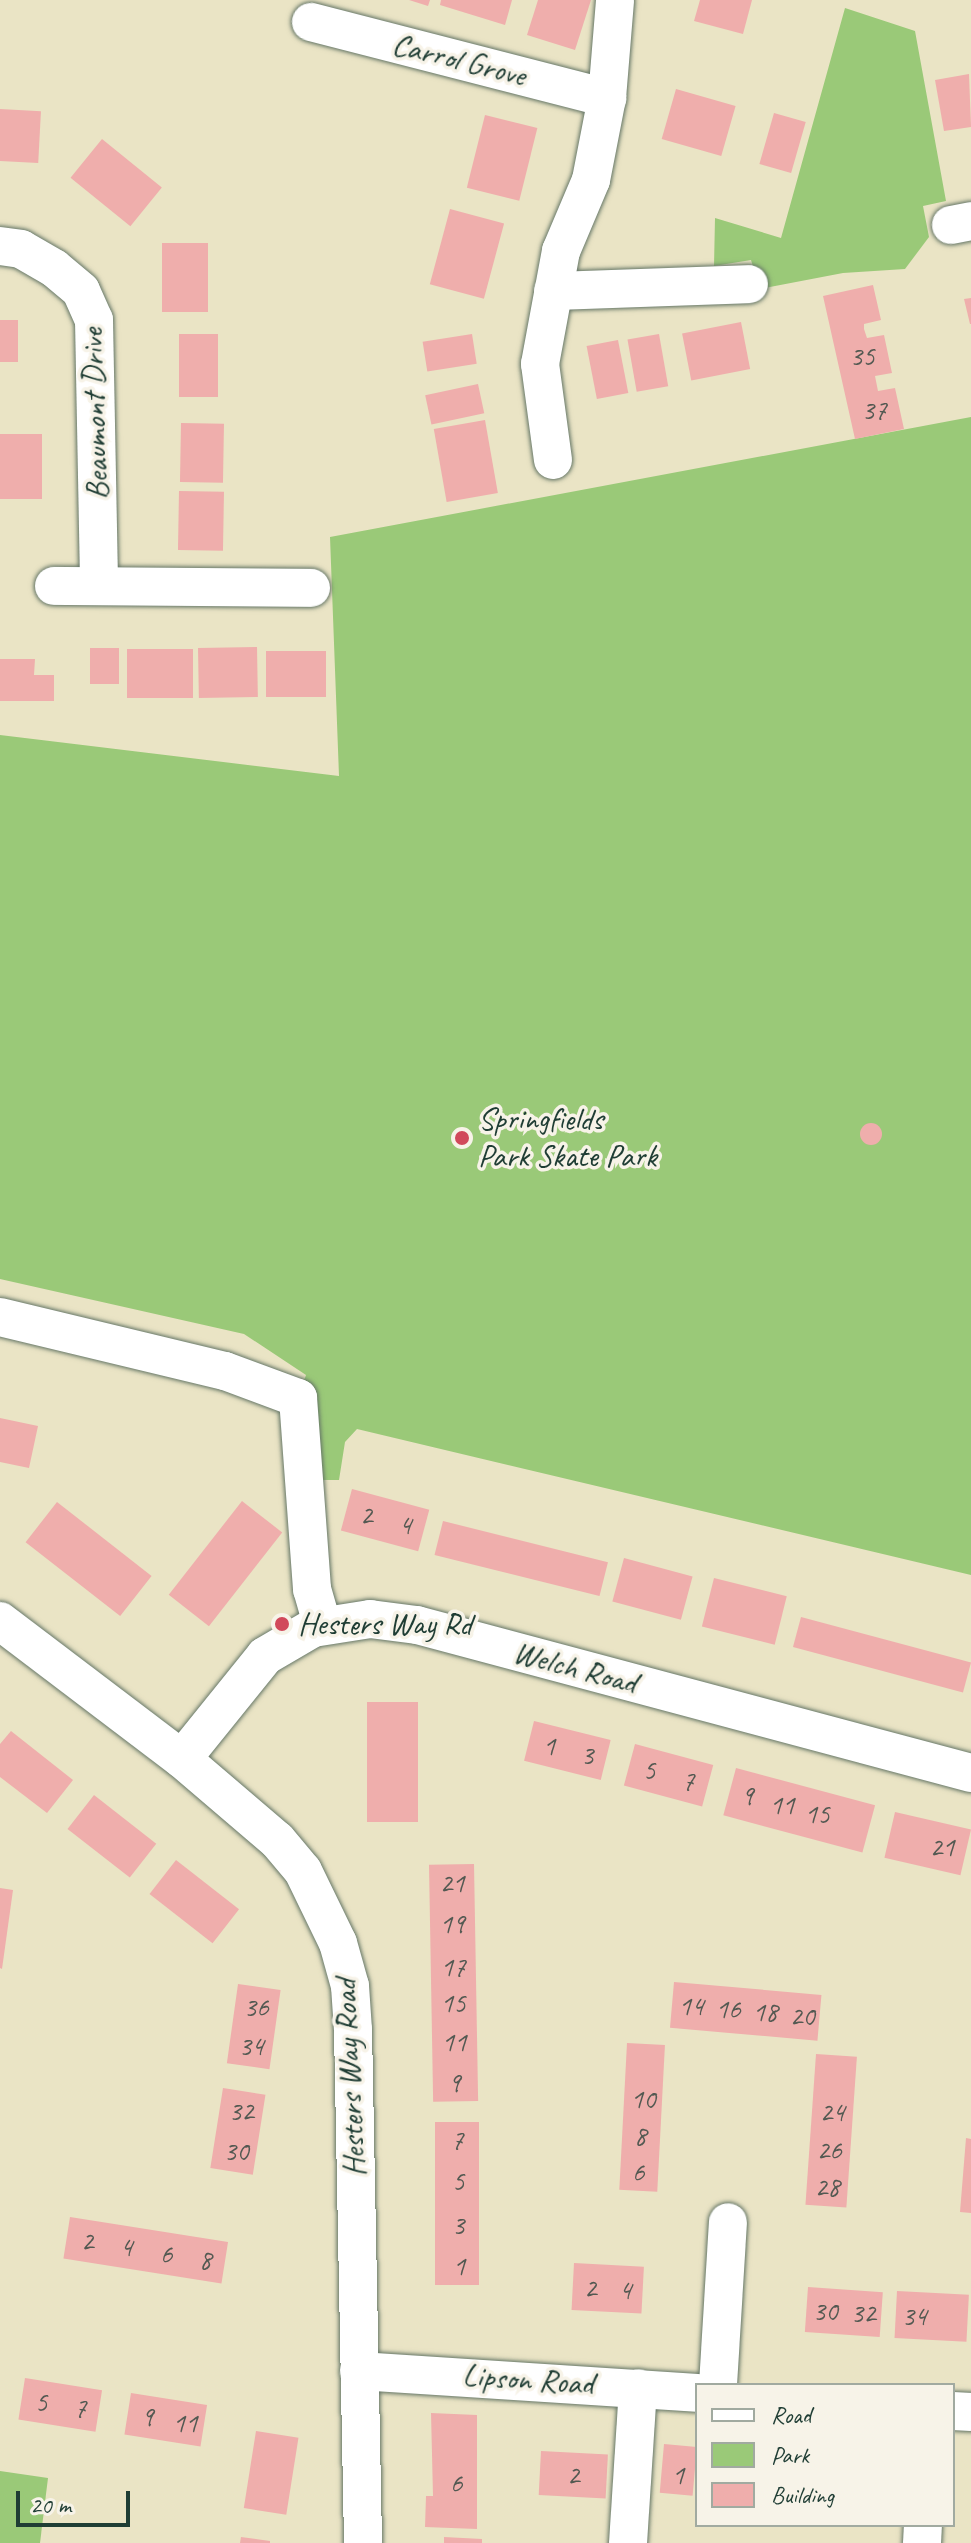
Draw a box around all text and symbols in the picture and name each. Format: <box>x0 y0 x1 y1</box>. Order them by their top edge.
street label: Carrol Grove <box>388 25 530 95</box>
street label: Beaumont Drive <box>73 327 117 501</box>
house number: 35 <box>849 339 875 373</box>
house number: 37 <box>861 393 887 427</box>
place label: Springfields Park Skate Park <box>478 1101 658 1176</box>
marker: Springfields Park Skate Park <box>453 1129 471 1147</box>
house number: 2 <box>360 1498 372 1532</box>
house number: 4 <box>399 1508 411 1542</box>
place label: Hesters Way Rd <box>298 1605 473 1643</box>
marker: Hesters Way Rd <box>273 1615 291 1633</box>
street label: Welch Road <box>509 1633 641 1703</box>
house number: 1 <box>543 1729 555 1763</box>
house number: 3 <box>581 1738 593 1772</box>
house number: 5 <box>643 1753 655 1787</box>
house number: 7 <box>682 1764 694 1798</box>
house number: 9 <box>741 1779 753 1813</box>
house number: 11 <box>769 1788 795 1822</box>
house number: 15 <box>804 1797 830 1831</box>
house number: 21 <box>929 1830 955 1864</box>
house number: 21 <box>439 1866 465 1900</box>
house number: 19 <box>439 1907 465 1941</box>
house number: 17 <box>440 1950 466 1984</box>
street label: Hesters Way Road <box>326 1978 374 2178</box>
house number: 15 <box>440 1986 466 2020</box>
house number: 14 <box>678 1989 704 2023</box>
house number: 36 <box>243 1990 269 2024</box>
house number: 16 <box>715 1992 741 2026</box>
house number: 18 <box>752 1995 778 2029</box>
house number: 20 <box>789 1999 815 2033</box>
house number: 11 <box>441 2025 467 2059</box>
house number: 34 <box>238 2029 264 2063</box>
house number: 9 <box>448 2066 460 2100</box>
house number: 10 <box>630 2082 656 2116</box>
house number: 32 <box>228 2094 254 2128</box>
house number: 24 <box>819 2095 845 2129</box>
house number: 8 <box>634 2119 646 2153</box>
house number: 7 <box>451 2123 463 2157</box>
house number: 26 <box>816 2133 842 2167</box>
house number: 30 <box>223 2134 249 2168</box>
house number: 6 <box>632 2155 644 2189</box>
house number: 5 <box>452 2164 464 2198</box>
house number: 28 <box>814 2170 840 2204</box>
house number: 3 <box>452 2208 464 2242</box>
house number: 2 <box>81 2224 93 2258</box>
house number: 4 <box>120 2230 132 2264</box>
house number: 6 <box>160 2237 172 2271</box>
house number: 8 <box>199 2243 211 2277</box>
house number: 1 <box>453 2249 465 2283</box>
house number: 2 <box>584 2271 596 2305</box>
house number: 4 <box>619 2273 631 2307</box>
house number: 30 <box>812 2294 838 2328</box>
house number: 32 <box>850 2296 876 2330</box>
house number: 34 <box>901 2299 927 2333</box>
street label: Lipson Road <box>462 2356 594 2404</box>
legend <box>695 2383 955 2527</box>
house number: 5 <box>35 2385 47 2419</box>
house number: 7 <box>74 2391 86 2425</box>
house number: 9 <box>141 2400 153 2434</box>
text: Road <box>771 2400 811 2430</box>
house number: 11 <box>172 2406 198 2440</box>
text: Park <box>771 2440 809 2470</box>
house number: 2 <box>567 2458 579 2492</box>
house number: 1 <box>672 2458 684 2492</box>
house number: 6 <box>450 2466 462 2500</box>
scale bar <box>20 2475 134 2525</box>
text: Building <box>771 2480 834 2510</box>
text: 20 m <box>30 2490 71 2520</box>

